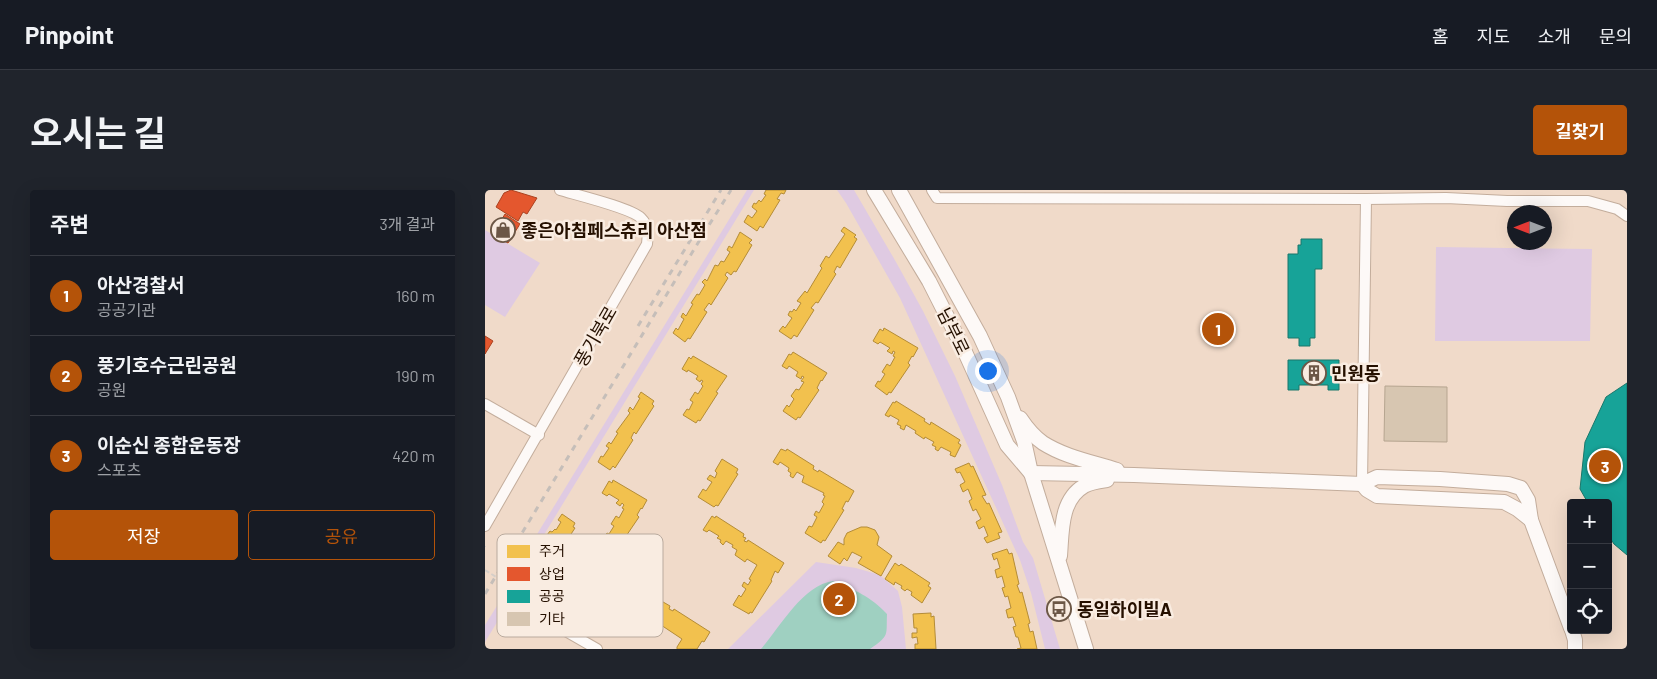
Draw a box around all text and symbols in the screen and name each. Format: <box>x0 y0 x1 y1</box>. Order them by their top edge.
text: Pinpoint <box>25 20 114 49</box>
text: 홈 <box>1432 25 1449 47</box>
text: 지도 <box>1477 25 1510 47</box>
text: 소개 <box>1538 25 1571 47</box>
text: 문의 <box>1599 25 1632 47</box>
button: 길찾기 <box>1533 105 1627 155</box>
text: 오시는 길 <box>30 111 166 153</box>
north arrow <box>1507 205 1552 250</box>
text: 주변 <box>50 211 89 236</box>
text: 3개 결과 <box>379 214 435 233</box>
shop icon: 좋은아침페스츄리 아산점 <box>490 217 516 243</box>
place label: 좋은아침페스츄리 아산점 <box>521 219 707 241</box>
text: 아산경찰서 <box>97 273 184 296</box>
text: 1 <box>63 286 69 305</box>
text: 160 m <box>396 286 435 305</box>
text: 공공기관 <box>97 300 156 319</box>
street label: 풍기북로 <box>569 302 621 370</box>
street label: 남부로 <box>933 304 975 358</box>
pin: 1 <box>1202 310 1234 348</box>
text: 풍기호수근린공원 <box>97 353 237 376</box>
your location <box>975 358 1001 384</box>
building icon: 민원동 <box>1301 360 1327 386</box>
place label: 민원동 <box>1331 362 1381 384</box>
text: 2 <box>62 366 70 385</box>
text: 190 m <box>396 366 435 385</box>
text: 공원 <box>97 380 126 399</box>
text: 이순신 종합운동장 <box>97 433 241 456</box>
text: 3 <box>62 446 70 465</box>
text: 420 m <box>392 446 435 465</box>
pin: 3 <box>1589 447 1621 485</box>
text: 스포츠 <box>97 460 141 479</box>
map controls <box>1567 499 1612 634</box>
button: + <box>1567 499 1612 544</box>
button: 저장 <box>50 510 238 560</box>
button: 공유 <box>248 510 435 560</box>
legend <box>497 534 663 637</box>
text: 주거 <box>539 542 565 559</box>
button: − <box>1567 544 1612 589</box>
text: 상업 <box>539 565 565 582</box>
pin: 2 <box>823 580 855 618</box>
text: 공공 <box>539 587 565 604</box>
button: locate <box>1567 589 1612 634</box>
bus stop icon: 동일하이빌A <box>1046 596 1072 622</box>
place label: 동일하이빌A <box>1077 598 1172 620</box>
text: 기타 <box>539 610 565 627</box>

